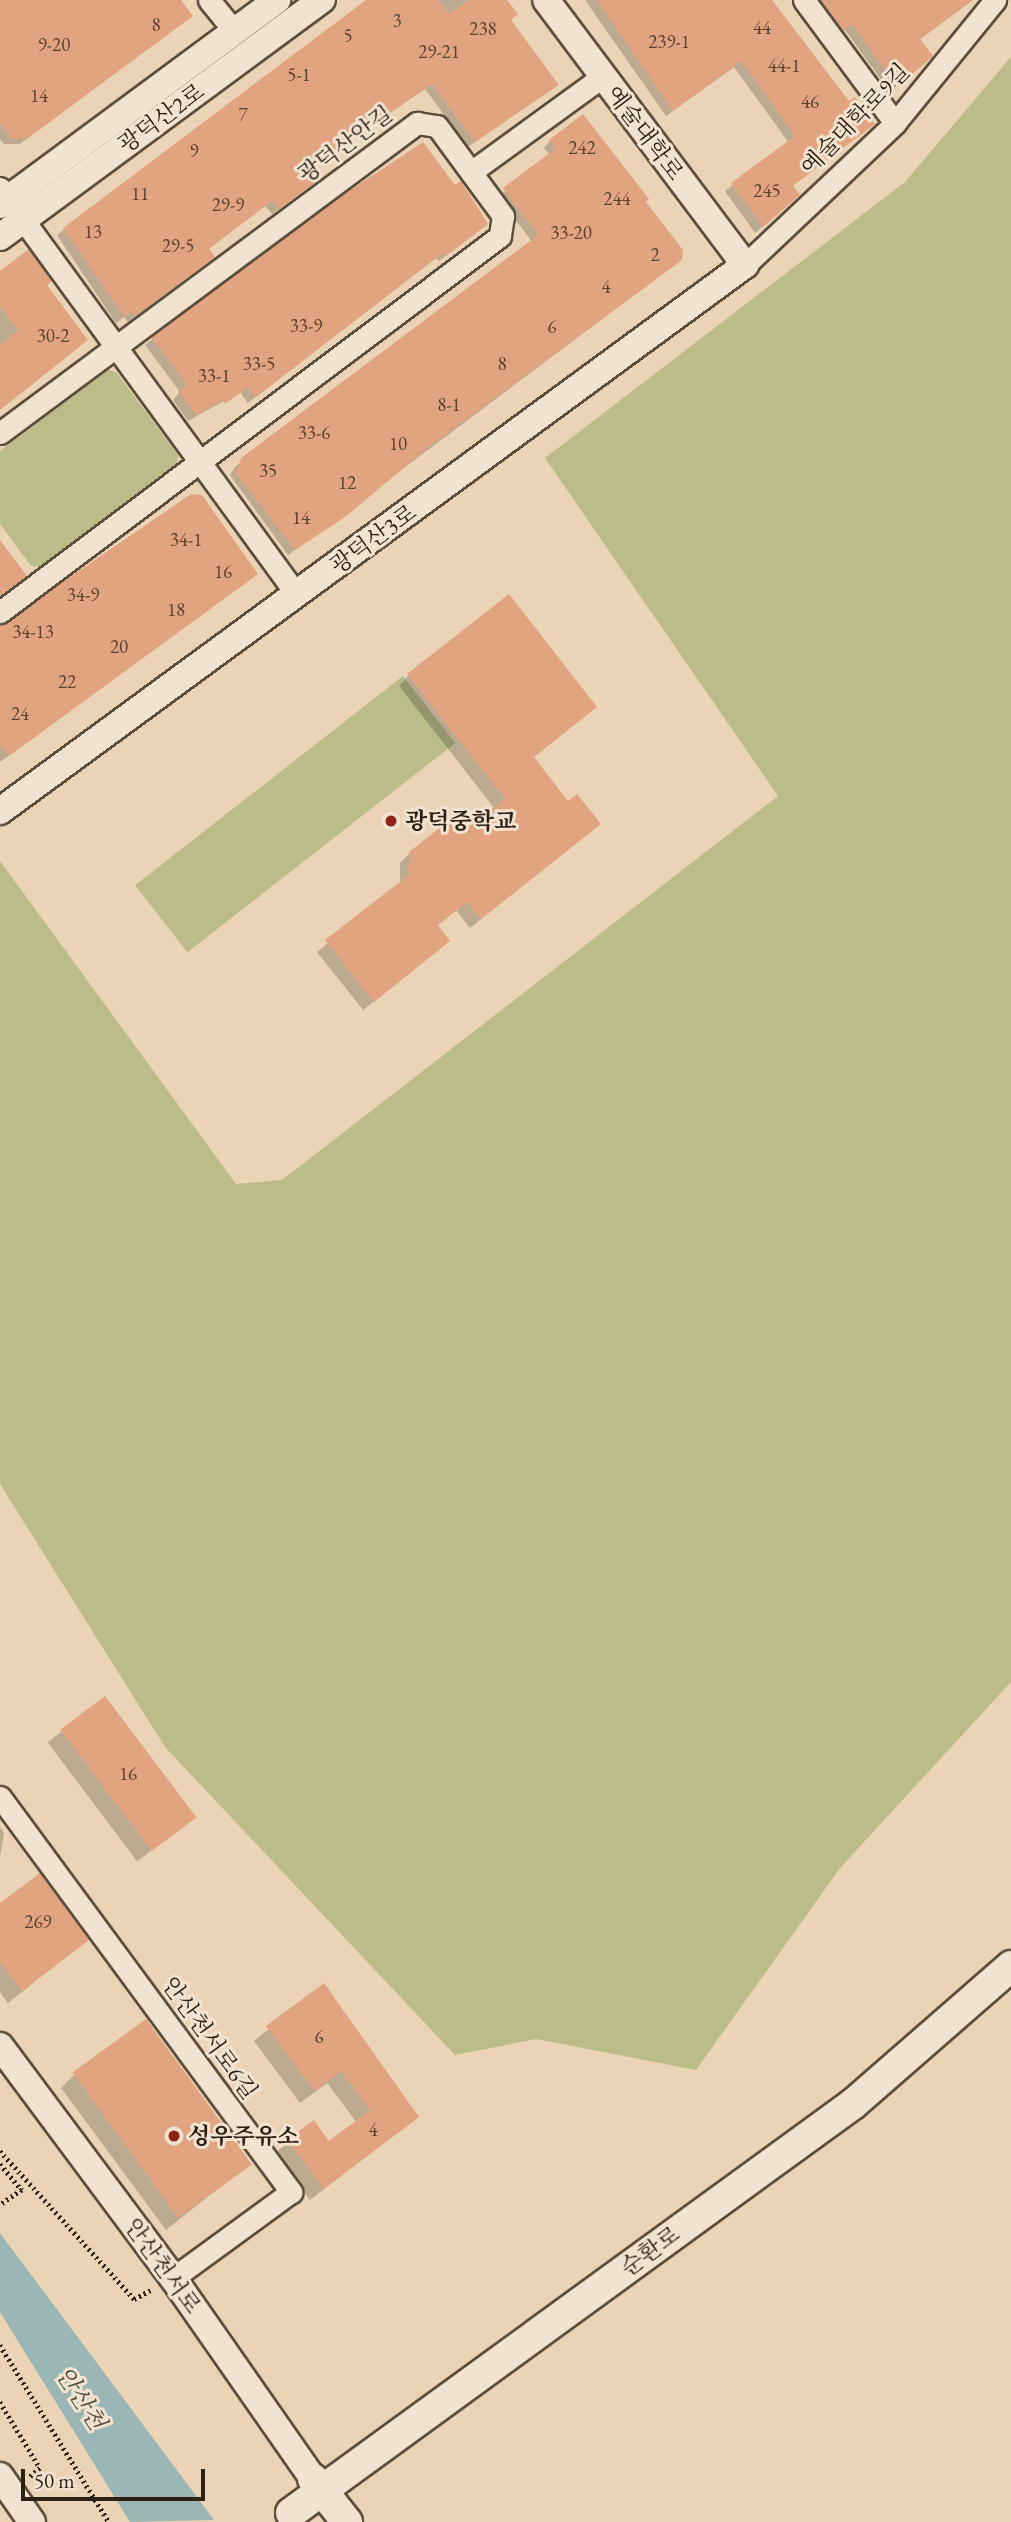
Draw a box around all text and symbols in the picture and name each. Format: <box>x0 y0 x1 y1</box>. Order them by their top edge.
house number: 3 <box>392 10 402 32</box>
house number: 8 <box>151 14 161 36</box>
house number: 44 <box>753 17 771 39</box>
house number: 238 <box>469 18 497 40</box>
house number: 5 <box>343 25 353 47</box>
house number: 239-1 <box>648 31 690 53</box>
house number: 9-20 <box>38 34 70 56</box>
house number: 29-21 <box>418 41 460 63</box>
house number: 44-1 <box>768 55 800 77</box>
street label: 예술대학로9길 <box>795 57 915 181</box>
house number: 5-1 <box>287 64 311 86</box>
street label: 광덕산2로 <box>112 77 210 159</box>
street label: 예술대학로 <box>601 80 689 186</box>
house number: 14 <box>30 85 48 107</box>
house number: 46 <box>801 91 819 113</box>
street label: 광덕산안길 <box>292 100 398 188</box>
house number: 7 <box>238 104 248 126</box>
house number: 242 <box>568 137 596 159</box>
house number: 9 <box>189 140 199 162</box>
house number: 245 <box>753 180 781 202</box>
house number: 11 <box>131 183 149 205</box>
house number: 244 <box>603 188 631 210</box>
house number: 29-9 <box>212 194 244 216</box>
house number: 13 <box>84 221 102 243</box>
house number: 33-20 <box>550 222 592 244</box>
house number: 29-5 <box>162 235 194 257</box>
house number: 2 <box>650 244 660 266</box>
house number: 4 <box>601 276 611 298</box>
house number: 33-9 <box>290 315 322 337</box>
house number: 6 <box>547 316 557 338</box>
house number: 30-2 <box>37 325 69 347</box>
house number: 33-5 <box>243 353 275 375</box>
house number: 8 <box>497 353 507 375</box>
house number: 33-1 <box>198 365 230 387</box>
house number: 8-1 <box>437 394 461 416</box>
house number: 33-6 <box>298 422 330 444</box>
house number: 10 <box>389 433 407 455</box>
house number: 35 <box>259 460 277 482</box>
house number: 12 <box>338 472 356 494</box>
street label: 광덕산3로 <box>324 498 422 580</box>
house number: 14 <box>292 507 310 529</box>
house number: 34-1 <box>170 529 202 551</box>
house number: 16 <box>214 561 232 583</box>
house number: 34-9 <box>67 584 99 606</box>
house number: 18 <box>167 599 185 621</box>
house number: 34-13 <box>12 621 54 643</box>
house number: 20 <box>110 636 128 658</box>
house number: 22 <box>58 671 76 693</box>
house number: 24 <box>11 703 29 725</box>
place label: 광덕중학교 <box>405 807 516 835</box>
marker: 광덕중학교 <box>383 813 399 829</box>
house number: 16 <box>119 1763 137 1785</box>
house number: 269 <box>24 1911 52 1933</box>
street label: 안산천서로6길 <box>156 1971 264 2105</box>
house number: 6 <box>314 2026 324 2048</box>
house number: 4 <box>368 2119 378 2141</box>
place label: 성우주유소 <box>188 2122 299 2150</box>
marker: 성우주유소 <box>166 2128 182 2144</box>
street label: 안산천서로 <box>119 2213 207 2319</box>
street label: 순환로 <box>615 2220 685 2282</box>
water label: 안산천 <box>50 2361 112 2435</box>
scale bar <box>24 2456 208 2500</box>
text: 50 m <box>34 2467 75 2494</box>

